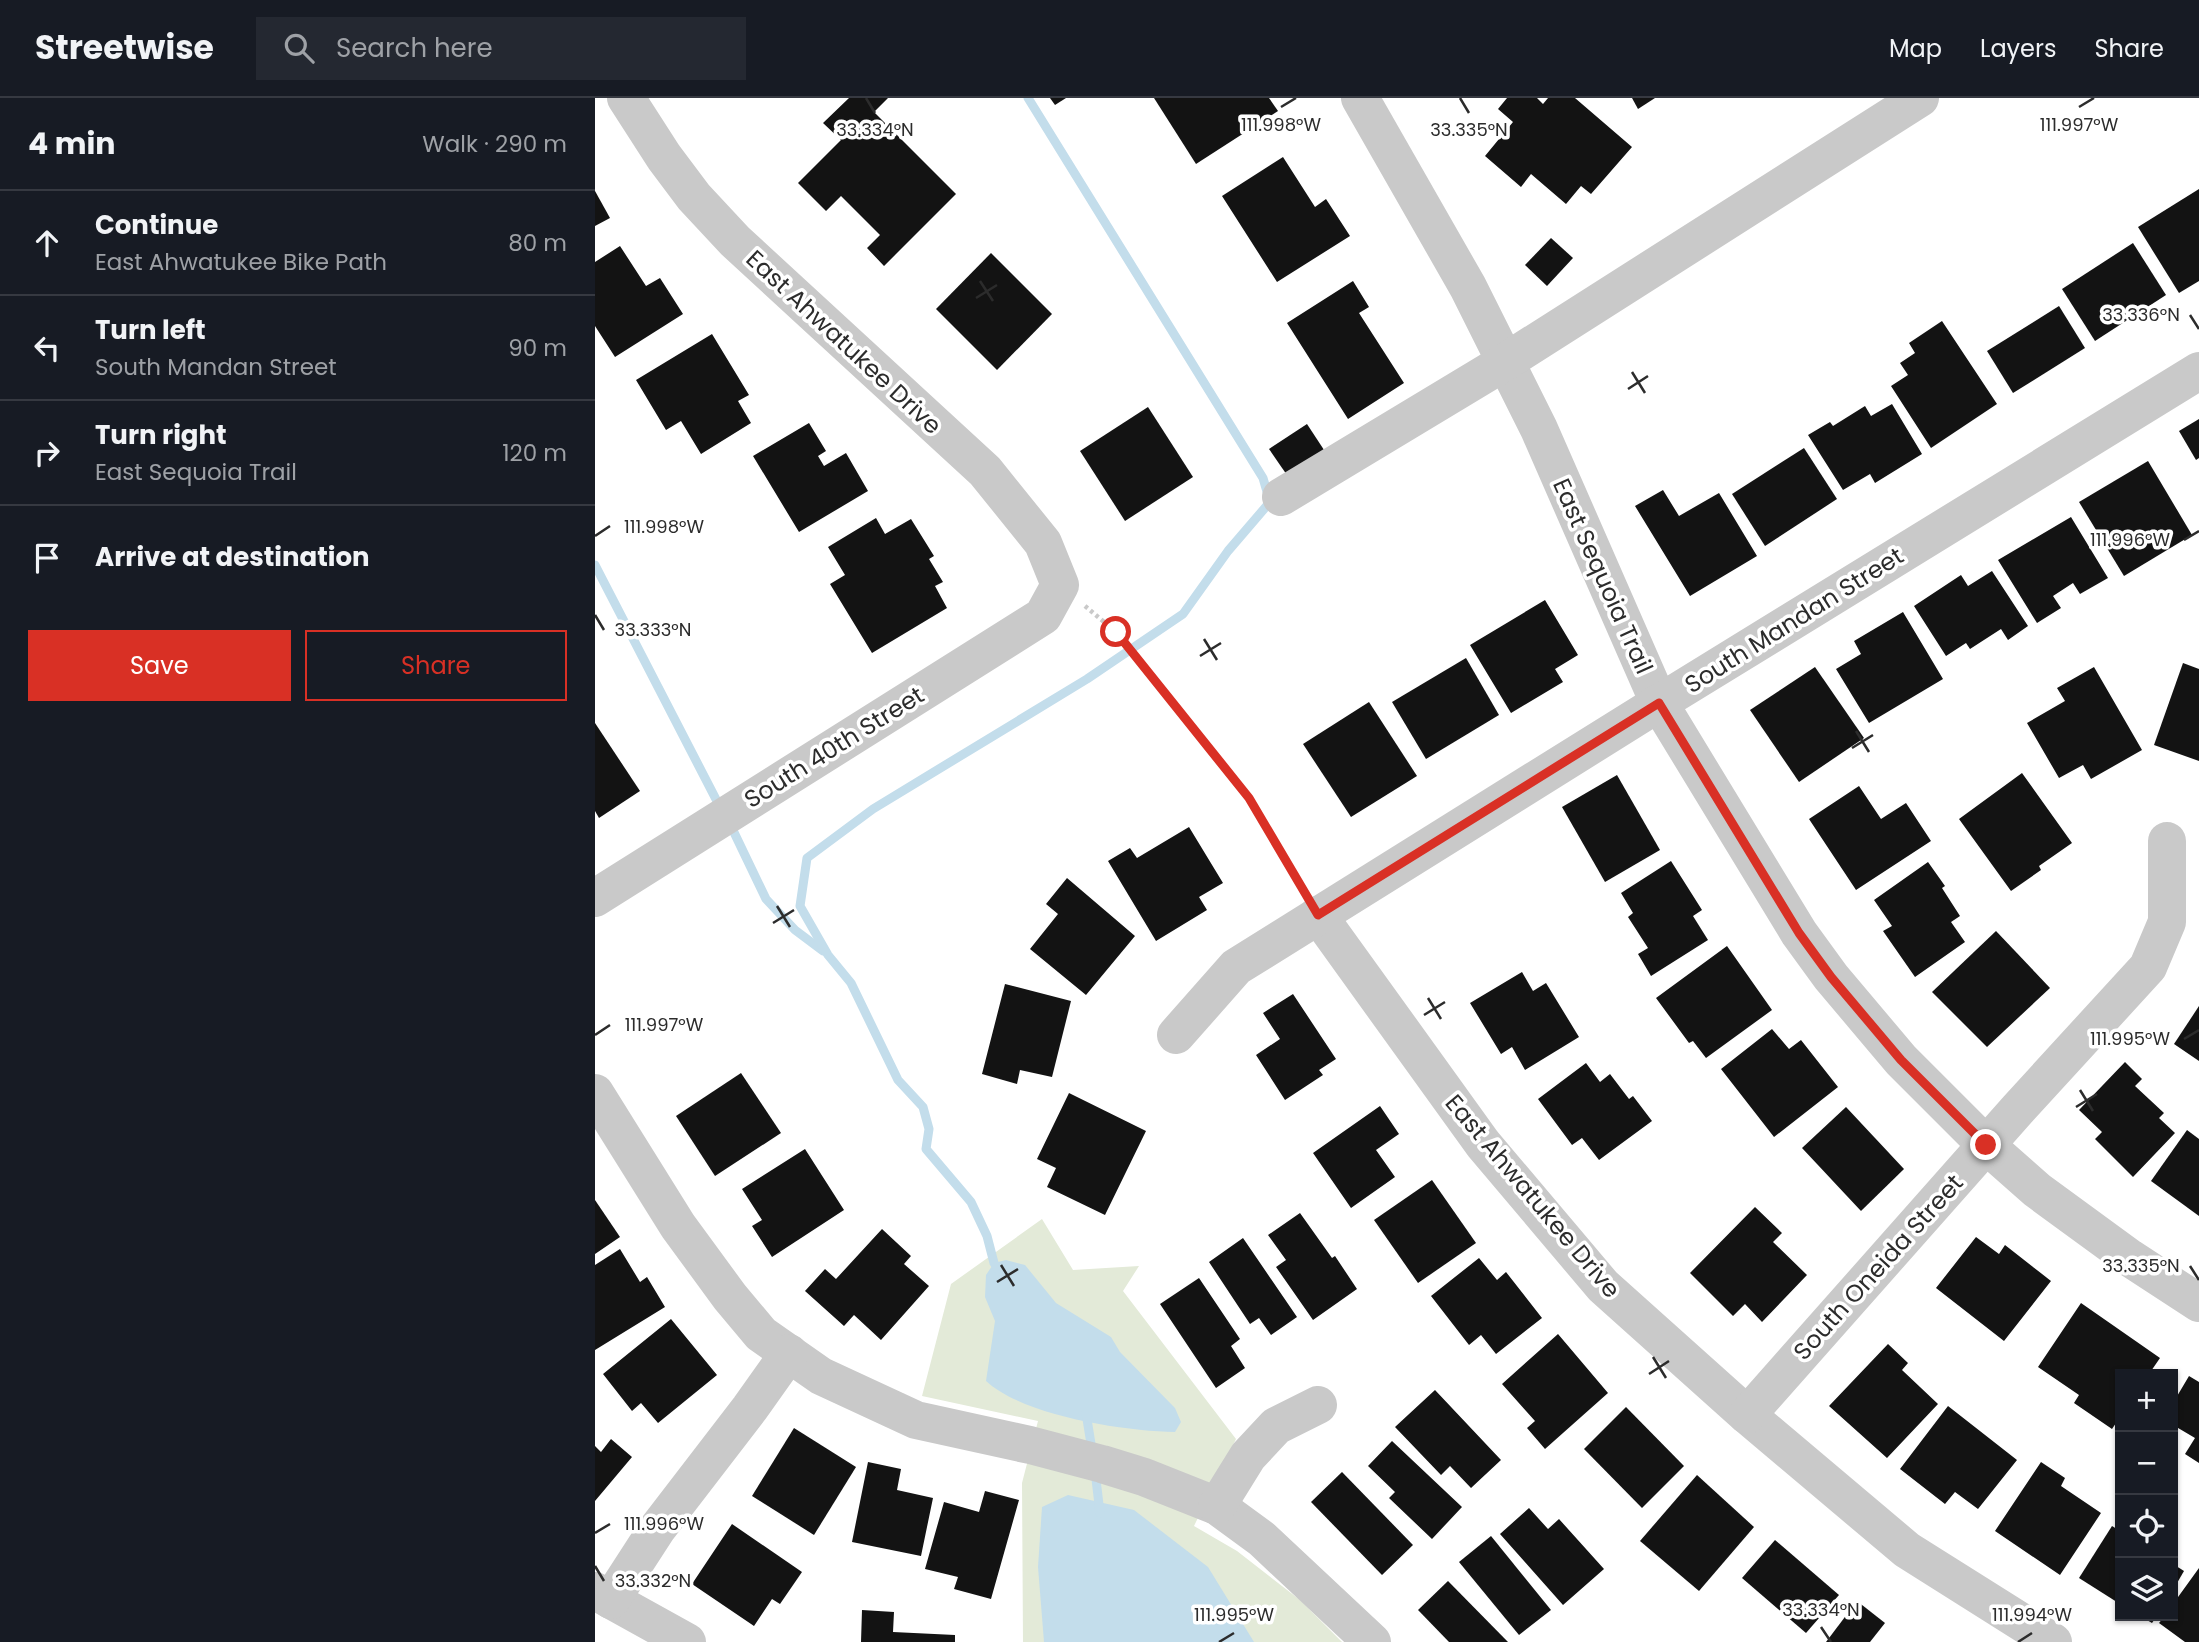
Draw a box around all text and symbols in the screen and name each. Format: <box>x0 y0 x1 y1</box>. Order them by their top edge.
search box <box>256 17 746 80</box>
text: Streetwise <box>35 24 214 71</box>
icon: search <box>280 29 318 67</box>
text: Search here <box>336 30 493 66</box>
text: Map <box>1889 32 1942 65</box>
text: Layers <box>1980 32 2056 65</box>
text: Share <box>2094 32 2164 65</box>
text: 111.998°W <box>1241 112 1321 137</box>
text: 111.997°W <box>2040 112 2119 137</box>
text: 33.334°N <box>836 117 914 142</box>
text: 33.335°N <box>1430 117 1508 142</box>
text: 4 min <box>28 122 116 165</box>
text: Walk · 290 m <box>422 128 567 160</box>
text: Continue <box>95 207 218 243</box>
icon: ahead <box>28 224 66 262</box>
text: 80 m <box>508 227 567 259</box>
street label: East Ahwatukee Drive <box>739 242 949 442</box>
text: East Ahwatukee Bike Path <box>95 246 387 278</box>
text: 33.336°N <box>2102 302 2180 327</box>
text: Turn left <box>95 312 206 348</box>
icon: left <box>28 329 66 367</box>
text: 90 m <box>508 332 567 364</box>
text: South Mandan Street <box>95 351 337 383</box>
text: Turn right <box>95 417 227 453</box>
icon: right <box>28 434 66 472</box>
text: 120 m <box>502 437 567 469</box>
text: East Sequoia Trail <box>95 456 297 488</box>
street label: East Sequoia Trail <box>1545 473 1661 679</box>
text: 111.998°W <box>624 514 704 539</box>
text: 111.996°W <box>2090 527 2170 552</box>
icon: arrive <box>28 539 66 577</box>
text: Arrive at destination <box>95 539 370 575</box>
street label: South Mandan Street <box>1678 539 1910 701</box>
route start <box>1100 616 1131 647</box>
text: 33.333°N <box>615 617 691 642</box>
button: Save <box>28 630 291 701</box>
button: Share <box>305 630 567 701</box>
street label: South 40th Street <box>738 678 930 816</box>
text: 111.997°W <box>625 1012 704 1037</box>
text: 111.995°W <box>2090 1026 2170 1051</box>
street label: East Ahwatukee Drive <box>1438 1087 1628 1305</box>
route end <box>1970 1129 2001 1160</box>
street label: South Oneida Street <box>1786 1167 1970 1367</box>
text: 33.335°N <box>2102 1253 2180 1278</box>
map controls <box>2115 1369 2178 1621</box>
button: + <box>2115 1369 2178 1432</box>
button: − <box>2115 1432 2178 1495</box>
button: locate <box>2115 1495 2178 1558</box>
text: 111.996°W <box>624 1511 704 1536</box>
button: layers <box>2115 1558 2178 1621</box>
text: 33.332°N <box>615 1568 691 1593</box>
text: 33.334°N <box>1782 1597 1860 1622</box>
text: 111.995°W <box>1194 1602 1274 1627</box>
text: 111.994°W <box>1992 1602 2072 1627</box>

